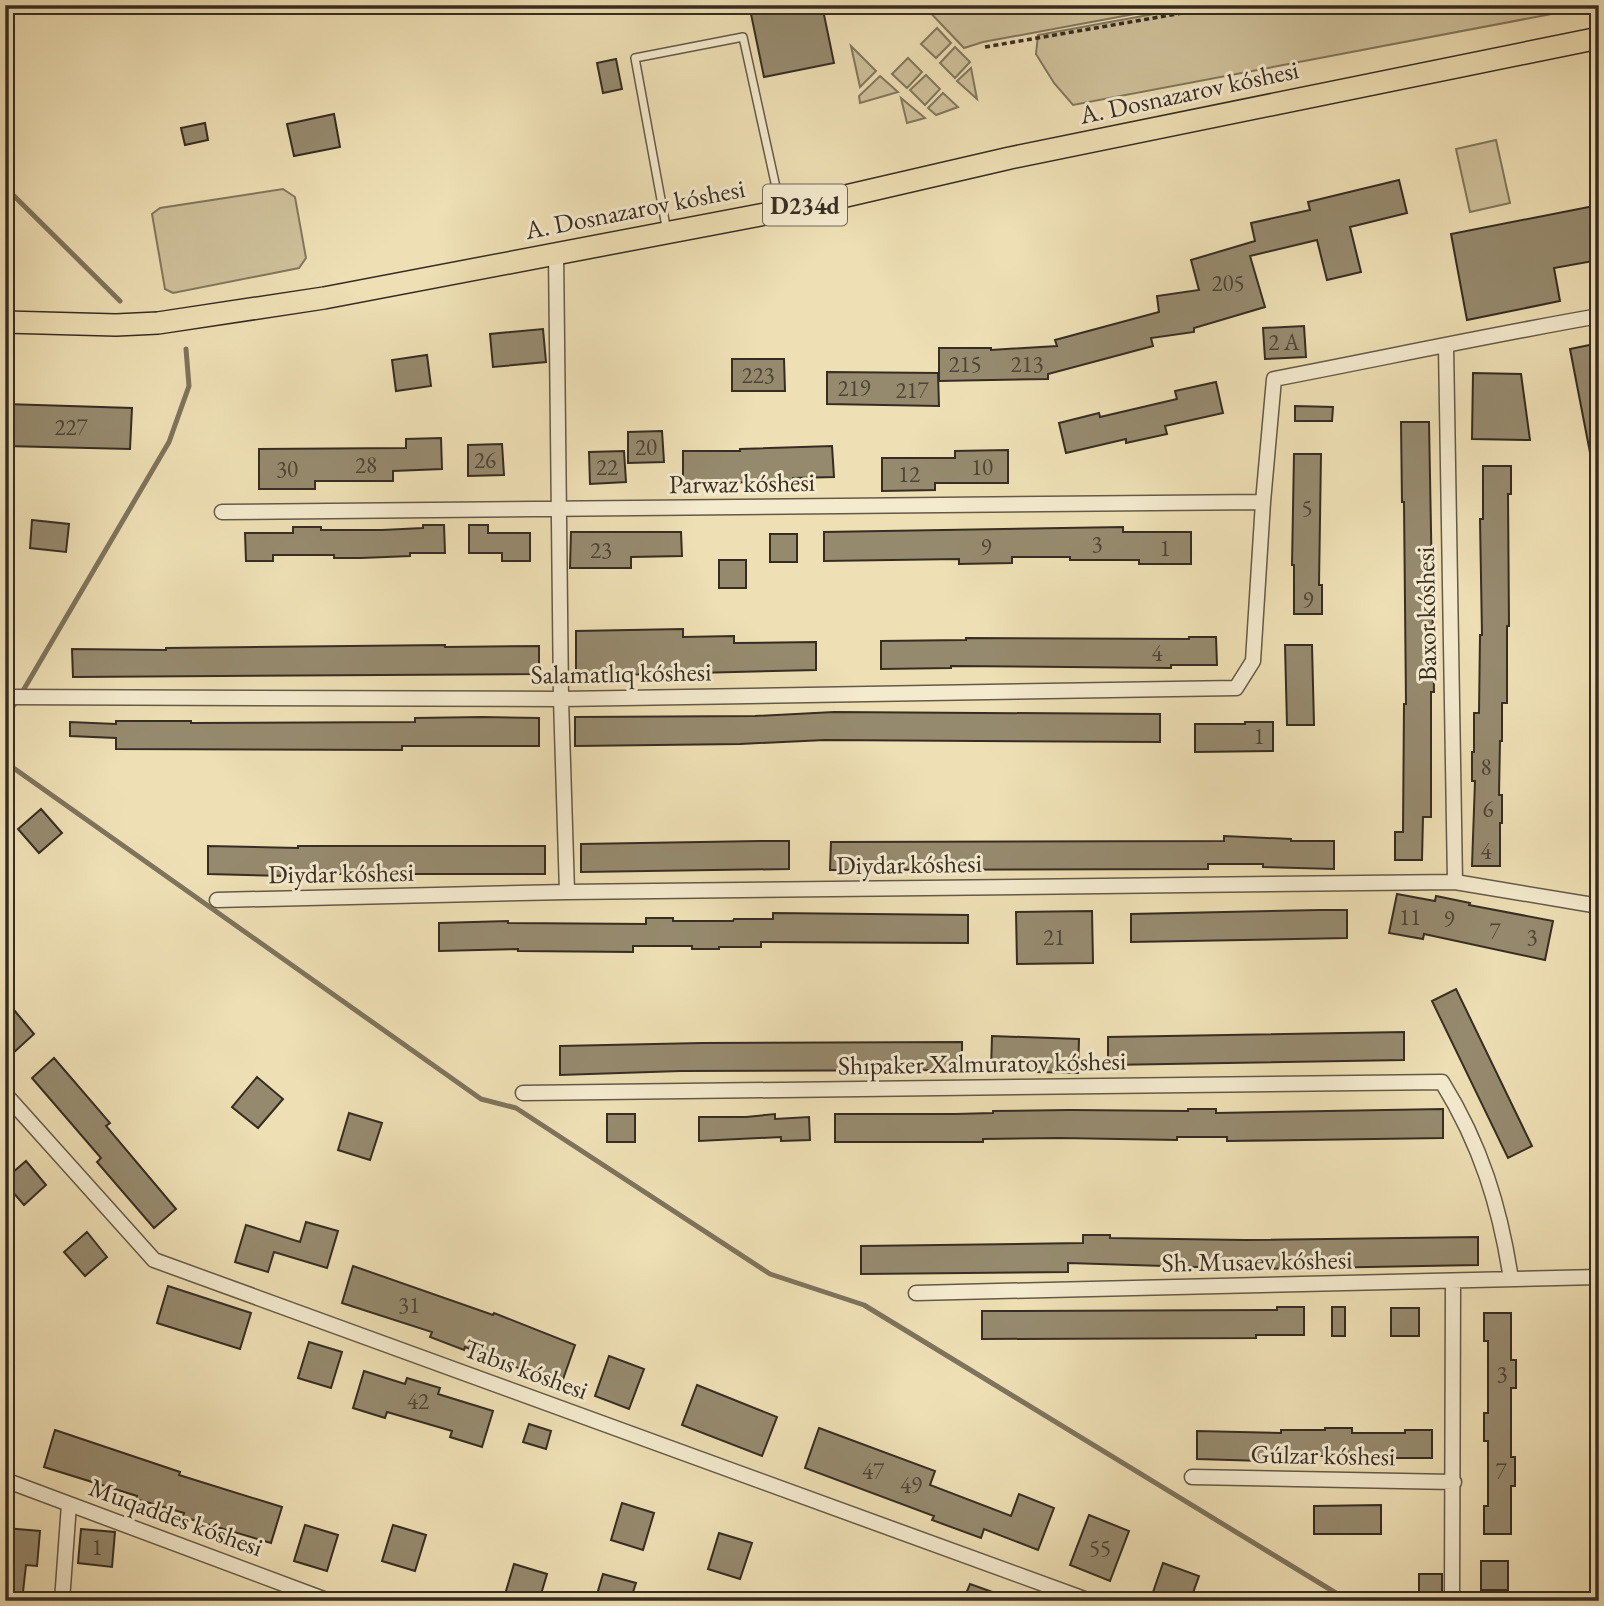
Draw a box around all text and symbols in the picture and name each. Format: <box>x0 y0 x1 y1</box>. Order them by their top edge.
street label: A. Dosnazarov kóshesi <box>1075 52 1302 132</box>
street label: A. Dosnazarov kóshesi <box>521 171 748 247</box>
road number: D234d <box>763 184 847 226</box>
house number: 205 <box>1211 268 1245 298</box>
house number: 2 А <box>1268 327 1301 357</box>
house number: 215 <box>948 349 982 379</box>
house number: 213 <box>1010 349 1044 379</box>
house number: 223 <box>741 360 775 390</box>
house number: 219 <box>837 373 871 403</box>
house number: 217 <box>895 375 930 405</box>
house number: 227 <box>54 412 89 442</box>
house number: 20 <box>635 432 657 462</box>
house number: 26 <box>474 445 496 475</box>
house number: 28 <box>355 450 377 480</box>
house number: 22 <box>596 452 618 482</box>
house number: 10 <box>971 452 993 482</box>
house number: 30 <box>276 454 298 484</box>
house number: 12 <box>898 459 920 489</box>
street label: Parwaz kóshesi <box>669 465 815 501</box>
house number: 5 <box>1301 493 1313 523</box>
house number: 3 <box>1091 529 1103 559</box>
house number: 9 <box>980 532 992 562</box>
house number: 1 <box>1159 533 1171 563</box>
house number: 23 <box>590 535 612 565</box>
street label: Baxor kóshesi <box>1408 546 1444 682</box>
house number: 9 <box>1302 585 1314 615</box>
house number: 4 <box>1151 638 1163 668</box>
street label: Salamatlıq kóshesi <box>530 654 712 692</box>
house number: 1 <box>1253 721 1265 751</box>
house number: 8 <box>1480 752 1492 782</box>
house number: 6 <box>1482 794 1494 824</box>
house number: 4 <box>1480 836 1492 866</box>
street label: Diydar kóshesi <box>836 846 982 882</box>
street label: Diydar kóshesi <box>268 855 414 891</box>
house number: 11 <box>1399 902 1421 932</box>
house number: 9 <box>1443 904 1455 934</box>
house number: 7 <box>1489 916 1501 946</box>
house number: 21 <box>1043 922 1065 952</box>
house number: 3 <box>1526 922 1538 952</box>
street label: Shıpaker Xalmuratov kóshesi <box>838 1043 1126 1083</box>
street label: Sh. Musaev kóshesi <box>1161 1242 1353 1280</box>
house number: 31 <box>398 1290 420 1320</box>
street label: Tabıs kóshesi <box>459 1331 593 1407</box>
house number: 3 <box>1496 1359 1508 1389</box>
house number: 42 <box>407 1386 429 1416</box>
street label: Gúlzar kóshesi <box>1250 1437 1396 1473</box>
house number: 47 <box>862 1456 885 1486</box>
house number: 7 <box>1495 1456 1507 1486</box>
street label: Muqaddes kóshesi <box>84 1470 268 1564</box>
house number: 49 <box>900 1470 922 1500</box>
house number: 1 <box>91 1532 103 1562</box>
house number: 55 <box>1089 1533 1111 1563</box>

